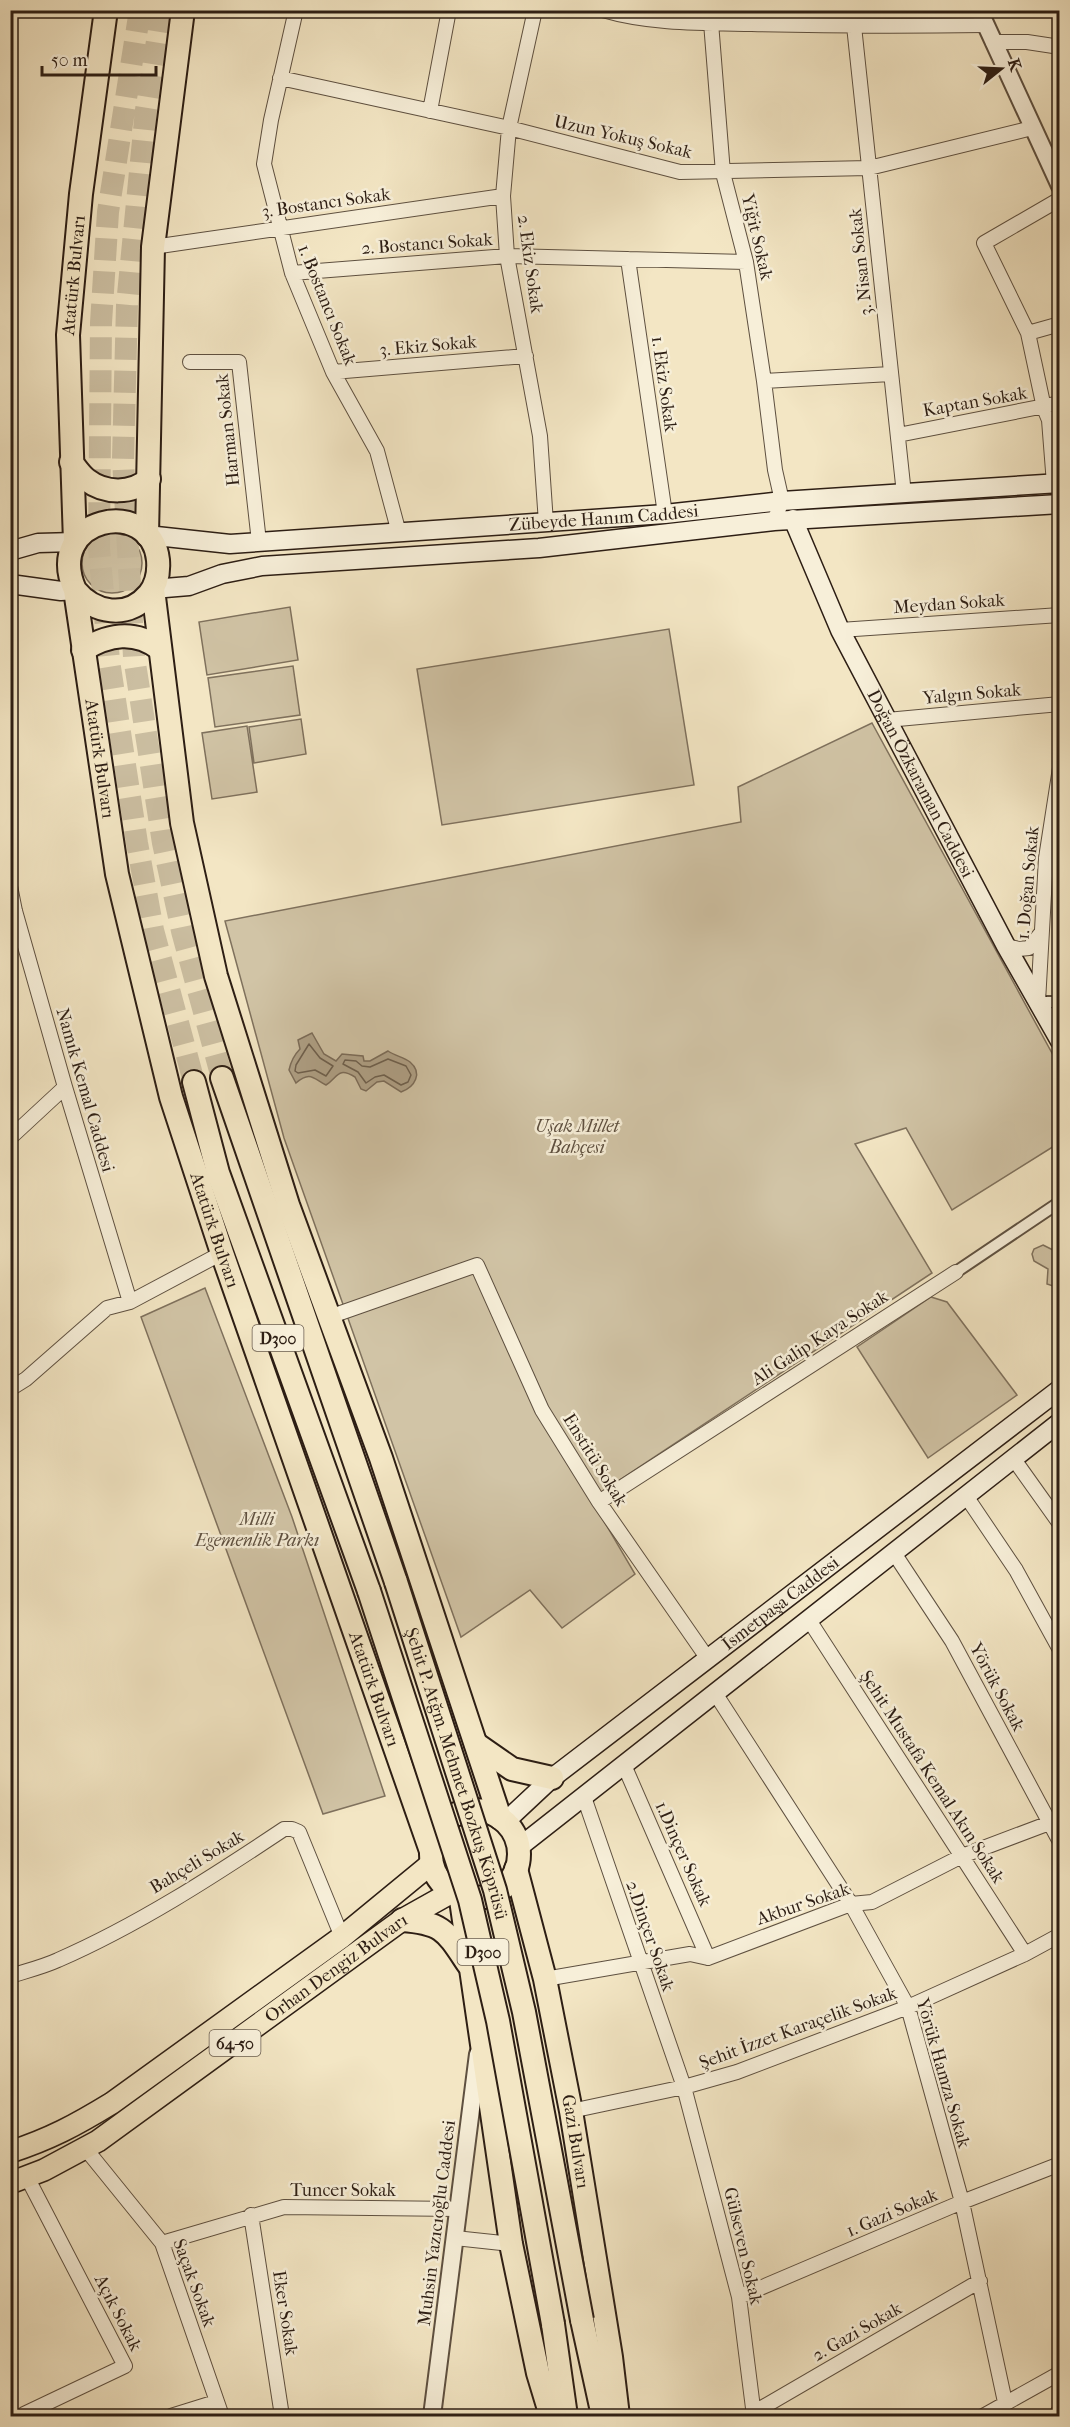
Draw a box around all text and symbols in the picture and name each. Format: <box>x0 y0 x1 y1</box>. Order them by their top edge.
scale bar <box>42 39 156 77</box>
north arrow <box>971 39 1031 99</box>
text: 50 m <box>51 50 88 71</box>
text: K <box>1004 56 1026 74</box>
street label: Uzun Yokuş Sokak <box>552 111 695 163</box>
street label: 3. Bostancı Sokak <box>260 183 392 222</box>
street label: Yiğit Sokak <box>737 191 777 283</box>
street label: 3. Nisan Sokak <box>845 207 877 317</box>
street label: 2. Ekiz Sokak <box>513 213 547 315</box>
street label: Atatürk Bulvarı <box>57 214 90 337</box>
street label: 2. Bostancı Sokak <box>361 229 494 259</box>
street label: 1. Bostancı Sokak <box>293 241 361 369</box>
street label: 3. Ekiz Sokak <box>379 331 478 361</box>
street label: 1. Ekiz Sokak <box>647 335 681 434</box>
street label: Harman Sokak <box>212 372 244 487</box>
street label: Kaptan Sokak <box>921 382 1030 422</box>
street label: Zübeyde Hanım Caddesi <box>508 500 700 535</box>
street label: Meydan Sokak <box>893 590 1006 618</box>
street label: Yalgın Sokak <box>921 679 1023 709</box>
street label: Doğan Özkaraman Caddesi <box>863 686 979 882</box>
street label: Atatürk Bulvarı <box>81 697 119 820</box>
street label: 1. Doğan Sokak <box>1013 825 1043 941</box>
street label: Namık Kemal Caddesi <box>52 1006 119 1175</box>
park label: Uşak Millet Bahçesi <box>535 1116 621 1158</box>
street label: Atatürk Bulvarı <box>185 1169 244 1291</box>
street label: Ali Galip Kaya Sokak <box>747 1286 893 1391</box>
road number: D300 <box>252 1325 304 1351</box>
street label: Enstitü Sokak <box>558 1410 632 1511</box>
park label: Milli Egemenlik Parkı <box>194 1509 319 1551</box>
street label: İsmetpaşa Caddesi <box>717 1551 844 1655</box>
street label: Şehit P. Atğm. Mehmet Bozkuş Köprüsü <box>401 1625 512 1922</box>
street label: Atatürk Bulvarı <box>344 1628 404 1750</box>
street label: Yörük Sokak <box>965 1638 1029 1735</box>
street label: Şehit Mustafa Kemal Akın Sokak <box>855 1667 1009 1888</box>
street label: 1.Dinçer Sokak <box>650 1798 716 1910</box>
street label: Bahçeli Sokak <box>146 1825 249 1898</box>
street label: 2.Dinçer Sokak <box>621 1878 679 1995</box>
street label: Akbur Sokak <box>753 1878 853 1930</box>
street label: Orhan Dengiz Bulvarı <box>261 1908 411 2027</box>
road number: D300 <box>458 1939 508 1965</box>
street label: Şehit İzzet Karaçelik Sokak <box>696 1981 900 2074</box>
street label: Yörük Hamza Sokak <box>911 1995 975 2151</box>
road number: 64-50 <box>210 2030 260 2056</box>
street label: Gazi Bulvarı <box>557 2092 594 2191</box>
street label: Muhsin Yazıcıoğlu Caddesi <box>414 2118 460 2327</box>
street label: Tuncer Sokak <box>290 2180 397 2201</box>
street label: 1. Gazi Sokak <box>843 2184 941 2242</box>
street label: Gülseven Sokak <box>719 2185 767 2308</box>
street label: Saçak Sokak <box>168 2236 220 2331</box>
street label: Eker Sokak <box>268 2269 302 2358</box>
street label: Açık Sokak <box>89 2270 147 2355</box>
street label: 2. Gazi Sokak <box>808 2298 906 2366</box>

